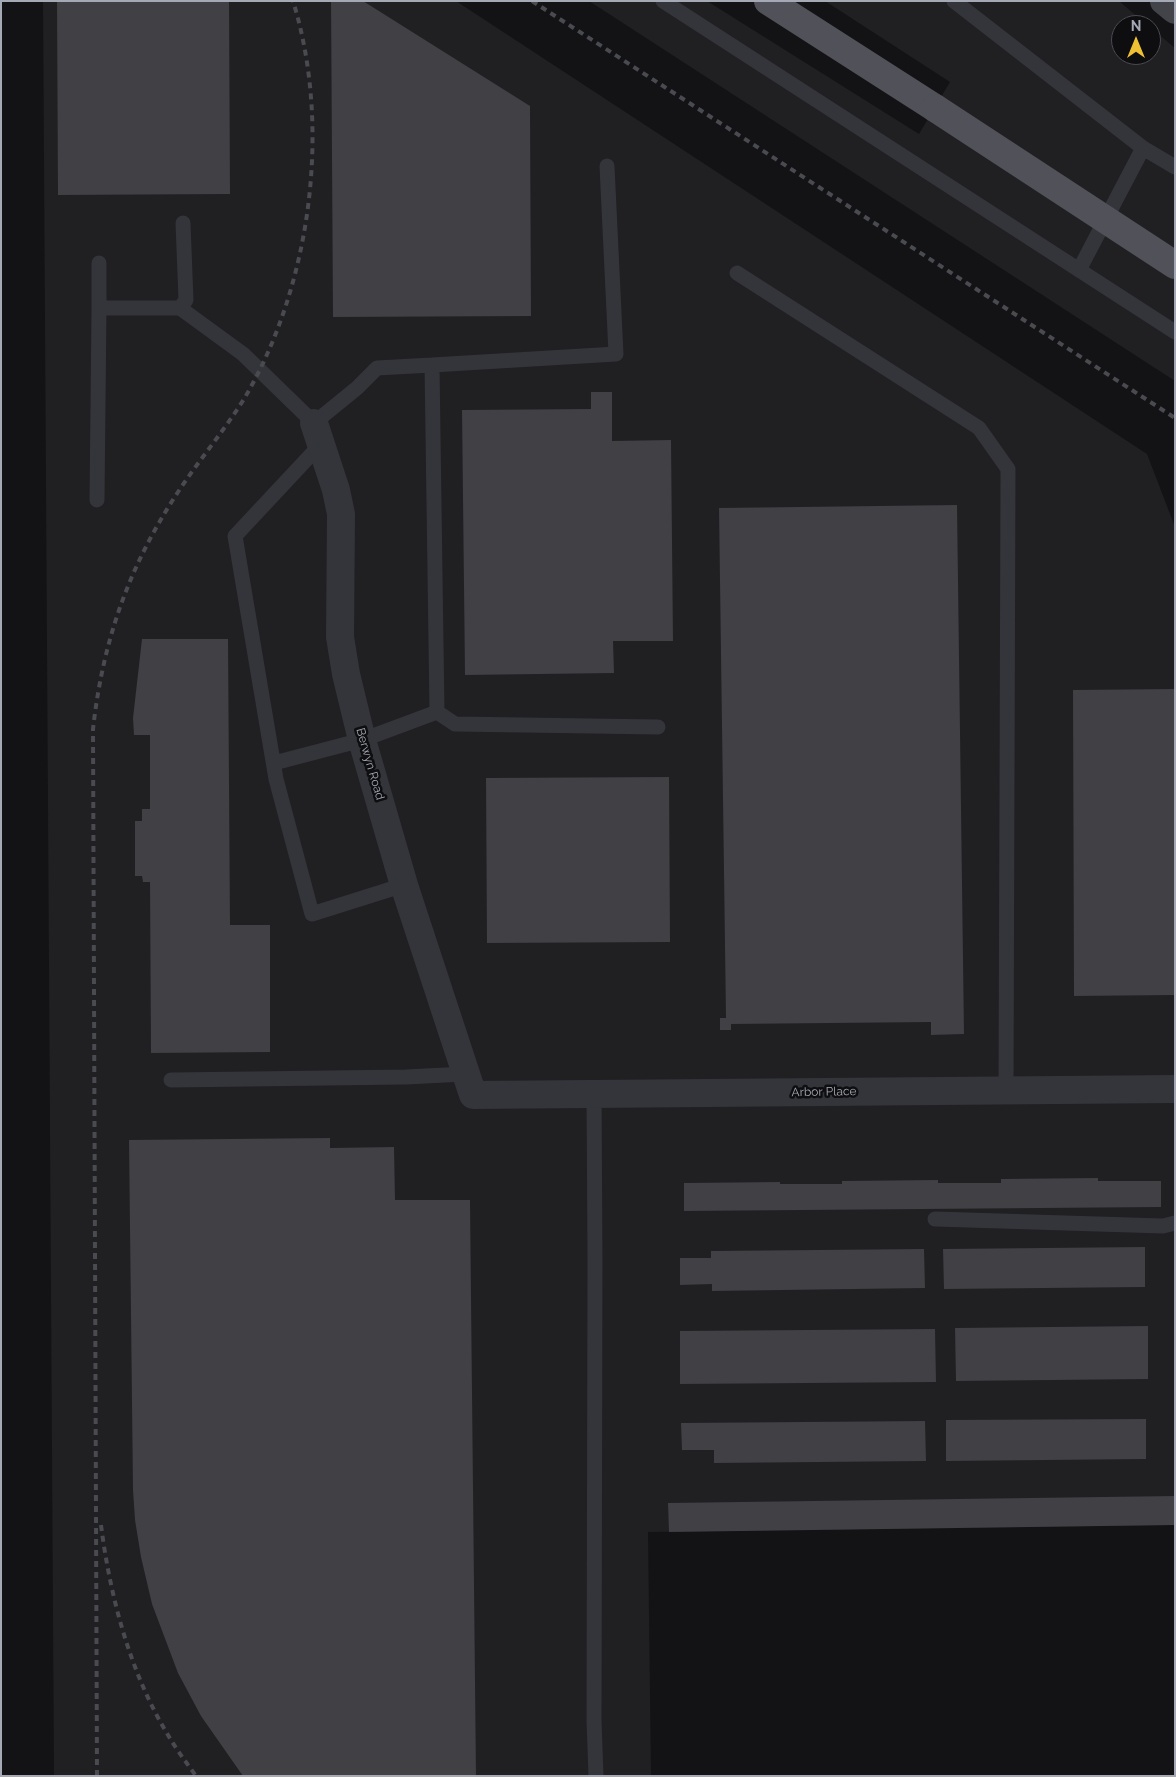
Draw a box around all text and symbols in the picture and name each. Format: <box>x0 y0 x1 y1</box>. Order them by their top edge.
north arrow <box>1111 15 1161 65</box>
text: N <box>1131 18 1141 34</box>
street label: Berwyn Road <box>353 726 387 802</box>
street label: Arbor Place <box>791 1084 857 1100</box>

